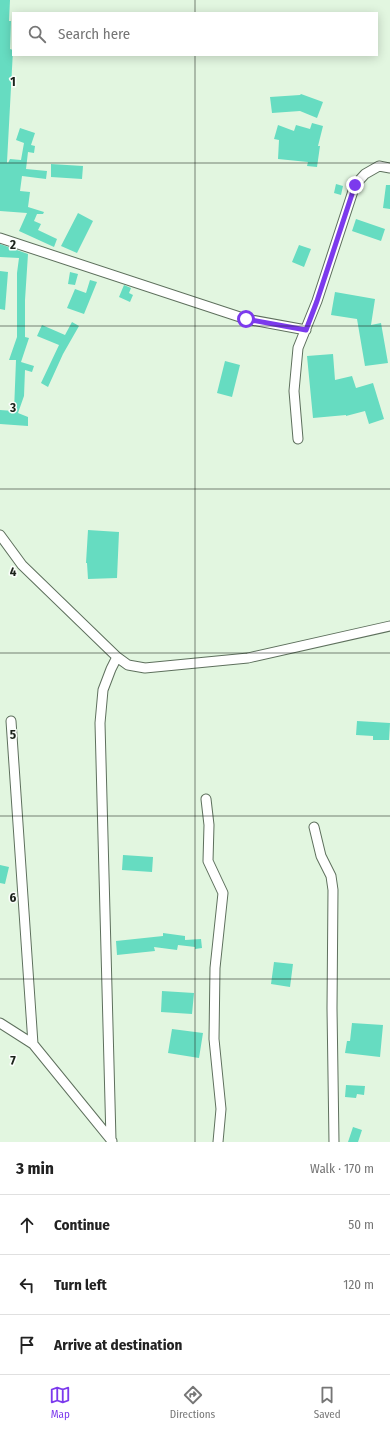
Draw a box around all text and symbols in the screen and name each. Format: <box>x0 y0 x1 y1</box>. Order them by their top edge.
search box <box>12 12 378 56</box>
icon: search <box>26 23 48 45</box>
text: Search here <box>58 25 130 43</box>
text: 1 <box>10 74 16 89</box>
route end <box>346 176 364 194</box>
text: 2 <box>9 237 16 252</box>
route start <box>237 310 255 328</box>
text: 3 <box>9 400 16 415</box>
text: 4 <box>10 564 17 579</box>
text: 5 <box>10 727 16 742</box>
text: 6 <box>10 890 17 905</box>
text: 7 <box>10 1053 16 1068</box>
text: 3 min <box>16 1158 54 1179</box>
text: Walk · 170 m <box>310 1161 374 1176</box>
icon: ahead <box>16 1214 38 1236</box>
text: Continue <box>54 1216 110 1234</box>
text: 50 m <box>348 1217 374 1232</box>
icon: left <box>16 1274 38 1296</box>
text: Turn left <box>54 1276 107 1294</box>
text: 120 m <box>343 1277 374 1292</box>
icon: arrive <box>16 1334 38 1356</box>
text: Arrive at destination <box>54 1336 182 1354</box>
tab: Map <box>49 1384 71 1421</box>
tab: Directions <box>170 1384 215 1421</box>
tab: Saved <box>314 1384 341 1421</box>

